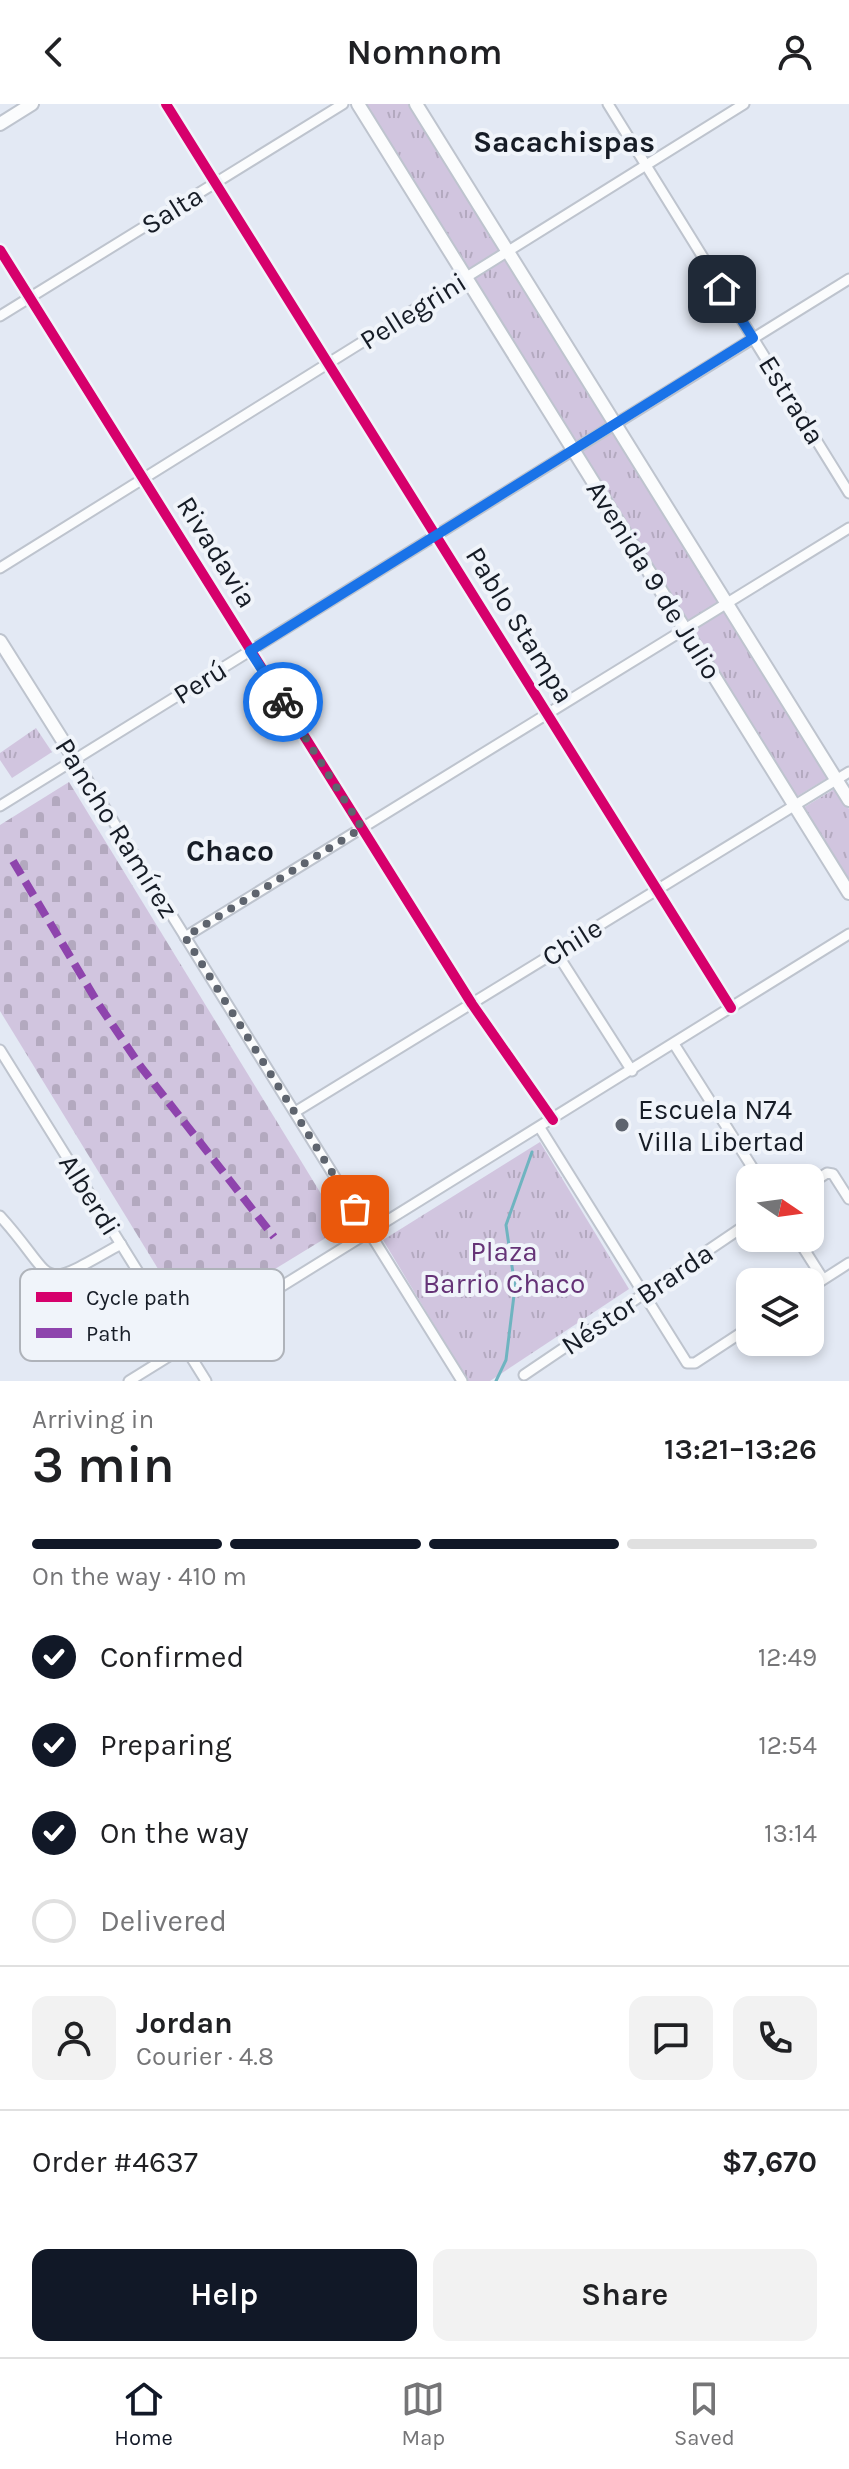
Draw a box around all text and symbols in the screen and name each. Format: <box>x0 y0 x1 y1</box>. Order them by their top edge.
icon: back <box>32 30 76 74</box>
icon: person <box>773 30 817 74</box>
text: Nomnom <box>346 31 503 73</box>
district label: Sacachispas <box>473 124 655 160</box>
street label: Salta <box>135 178 209 242</box>
pin <box>688 255 756 323</box>
street label: Pellegrini <box>354 265 472 357</box>
icon: home <box>700 267 744 311</box>
street label: Estrada <box>752 349 832 451</box>
street label: Avenida 9 de Julio <box>580 475 728 685</box>
street label: Rivadavia <box>170 490 264 614</box>
street label: Pablo Stampa <box>459 541 581 709</box>
street label: Perú <box>167 653 233 711</box>
courier <box>243 662 323 742</box>
icon: bike <box>261 680 305 724</box>
street label: Pancho Ramírez <box>48 732 186 924</box>
district label: Chaco <box>186 833 274 869</box>
street label: Chile <box>536 911 608 973</box>
place label: Escuela N74 Villa Libertad <box>638 1093 805 1158</box>
marker: Escuela N74 Villa Libertad <box>613 1116 631 1134</box>
street label: Alberdi <box>52 1148 128 1242</box>
north arrow <box>736 1164 824 1252</box>
map controls <box>736 1164 824 1356</box>
pin <box>321 1175 389 1243</box>
icon: bag <box>333 1187 377 1231</box>
park label: Plaza Barrio Chaco <box>423 1235 585 1300</box>
street label: Néstor Brarda <box>555 1236 719 1362</box>
button: layers <box>736 1268 824 1356</box>
legend <box>20 1269 284 1361</box>
text: Cycle path <box>86 1285 190 1311</box>
text: Path <box>86 1321 132 1347</box>
text: Arriving in <box>32 1404 154 1435</box>
text: 13:21–13:26 <box>664 1431 817 1467</box>
text: 3 min <box>32 1434 175 1495</box>
text: On the way · 410 m <box>32 1561 247 1592</box>
icon: check <box>32 1635 76 1679</box>
text: Confirmed <box>100 1639 244 1675</box>
text: 12:49 <box>758 1642 817 1673</box>
icon: check <box>32 1723 76 1767</box>
text: Preparing <box>100 1727 232 1763</box>
text: 12:54 <box>758 1730 817 1761</box>
icon: check <box>32 1811 76 1855</box>
text: On the way <box>100 1815 249 1851</box>
text: 13:14 <box>764 1818 817 1849</box>
text: Delivered <box>100 1903 227 1939</box>
button: person <box>32 1996 116 2080</box>
button: chat <box>629 1996 713 2080</box>
button: phone <box>733 1996 817 2080</box>
text: Jordan <box>136 2005 233 2041</box>
text: Courier · 4.8 <box>136 2041 274 2072</box>
text: Order #4637 <box>32 2144 198 2180</box>
text: $7,670 <box>722 2144 817 2180</box>
button: Help <box>32 2249 417 2341</box>
button: Share <box>433 2249 817 2341</box>
tab: Home <box>114 2377 173 2451</box>
tab: Map <box>401 2377 445 2451</box>
tab: Saved <box>674 2377 735 2451</box>

